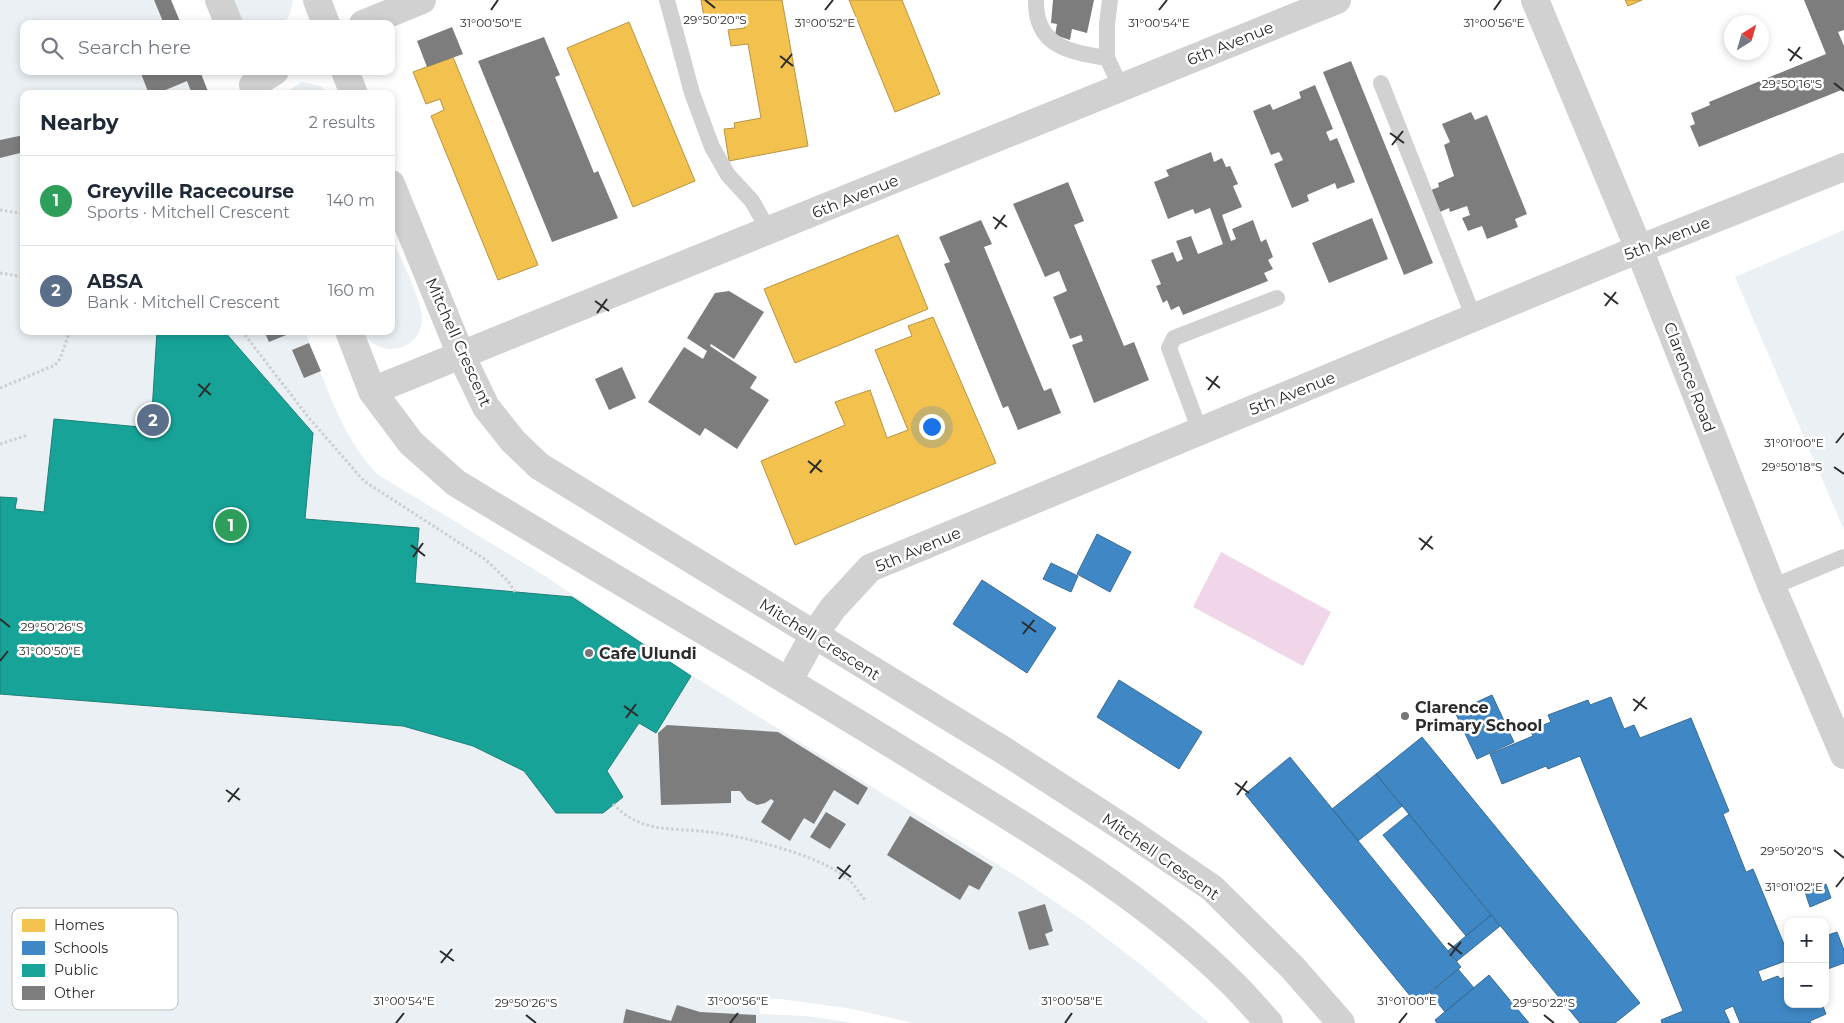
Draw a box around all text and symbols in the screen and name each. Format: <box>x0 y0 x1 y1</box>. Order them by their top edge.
text: 29°50'20"S <box>683 12 747 27</box>
text: 31°00'50"E <box>460 15 522 30</box>
text: 31°00'52"E <box>795 15 855 30</box>
text: 31°00'54"E <box>1128 15 1190 30</box>
text: 31°00'56"E <box>1463 15 1525 30</box>
north arrow <box>1724 15 1769 60</box>
street label: 6th Avenue <box>1184 17 1276 69</box>
search box <box>20 20 395 75</box>
icon: search <box>38 34 66 62</box>
text: Search here <box>78 36 191 59</box>
text: 29°50'16"S <box>1762 76 1822 91</box>
text: Nearby <box>40 110 119 135</box>
text: 2 results <box>309 113 375 132</box>
street label: 6th Avenue <box>809 170 901 222</box>
text: Greyville Racecourse <box>87 180 294 203</box>
text: 1 <box>53 191 59 210</box>
text: 140 m <box>327 191 375 210</box>
text: Sports · Mitchell Crescent <box>87 203 290 222</box>
street label: 5th Avenue <box>1621 213 1713 264</box>
text: ABSA <box>87 270 143 293</box>
street label: Mitchell Crescent <box>422 275 496 410</box>
text: 2 <box>51 281 61 300</box>
text: 160 m <box>328 281 375 300</box>
text: Bank · Mitchell Crescent <box>87 293 280 312</box>
street label: Clarence Road <box>1660 319 1719 435</box>
street label: 5th Avenue <box>1246 368 1338 419</box>
pin: 2 <box>137 401 169 439</box>
your location <box>919 414 945 440</box>
text: 31°01'00"E <box>1764 435 1824 450</box>
text: 29°50'18"S <box>1762 459 1822 474</box>
pin: 1 <box>215 506 247 544</box>
street label: 5th Avenue <box>873 523 964 576</box>
street label: Mitchell Crescent <box>756 595 884 684</box>
text: 29°50'26"S <box>21 619 83 634</box>
text: 31°00'50"E <box>19 643 81 658</box>
place label: Cafe Ulundi <box>599 644 697 663</box>
marker: Cafe Ulundi <box>583 647 595 659</box>
place label: Clarence Primary School <box>1415 698 1542 735</box>
marker: Clarence Primary School <box>1399 710 1411 722</box>
street label: Mitchell Crescent <box>1098 809 1223 904</box>
text: 29°50'20"S <box>1760 843 1824 858</box>
text: 31°01'02"E <box>1765 879 1823 894</box>
legend <box>12 908 178 1010</box>
text: Homes <box>54 916 104 934</box>
map controls <box>1784 918 1829 1008</box>
button: + <box>1784 918 1829 963</box>
text: Schools <box>54 939 108 957</box>
text: Public <box>54 961 98 979</box>
button: − <box>1784 963 1829 1008</box>
text: Other <box>54 984 95 1002</box>
text: 31°00'54"E <box>373 993 435 1008</box>
text: 31°00'56"E <box>707 993 769 1008</box>
text: 31°00'58"E <box>1041 993 1103 1008</box>
text: 31°01'00"E <box>1377 993 1437 1008</box>
text: 29°50'26"S <box>495 995 557 1010</box>
text: 29°50'22"S <box>1513 995 1575 1010</box>

